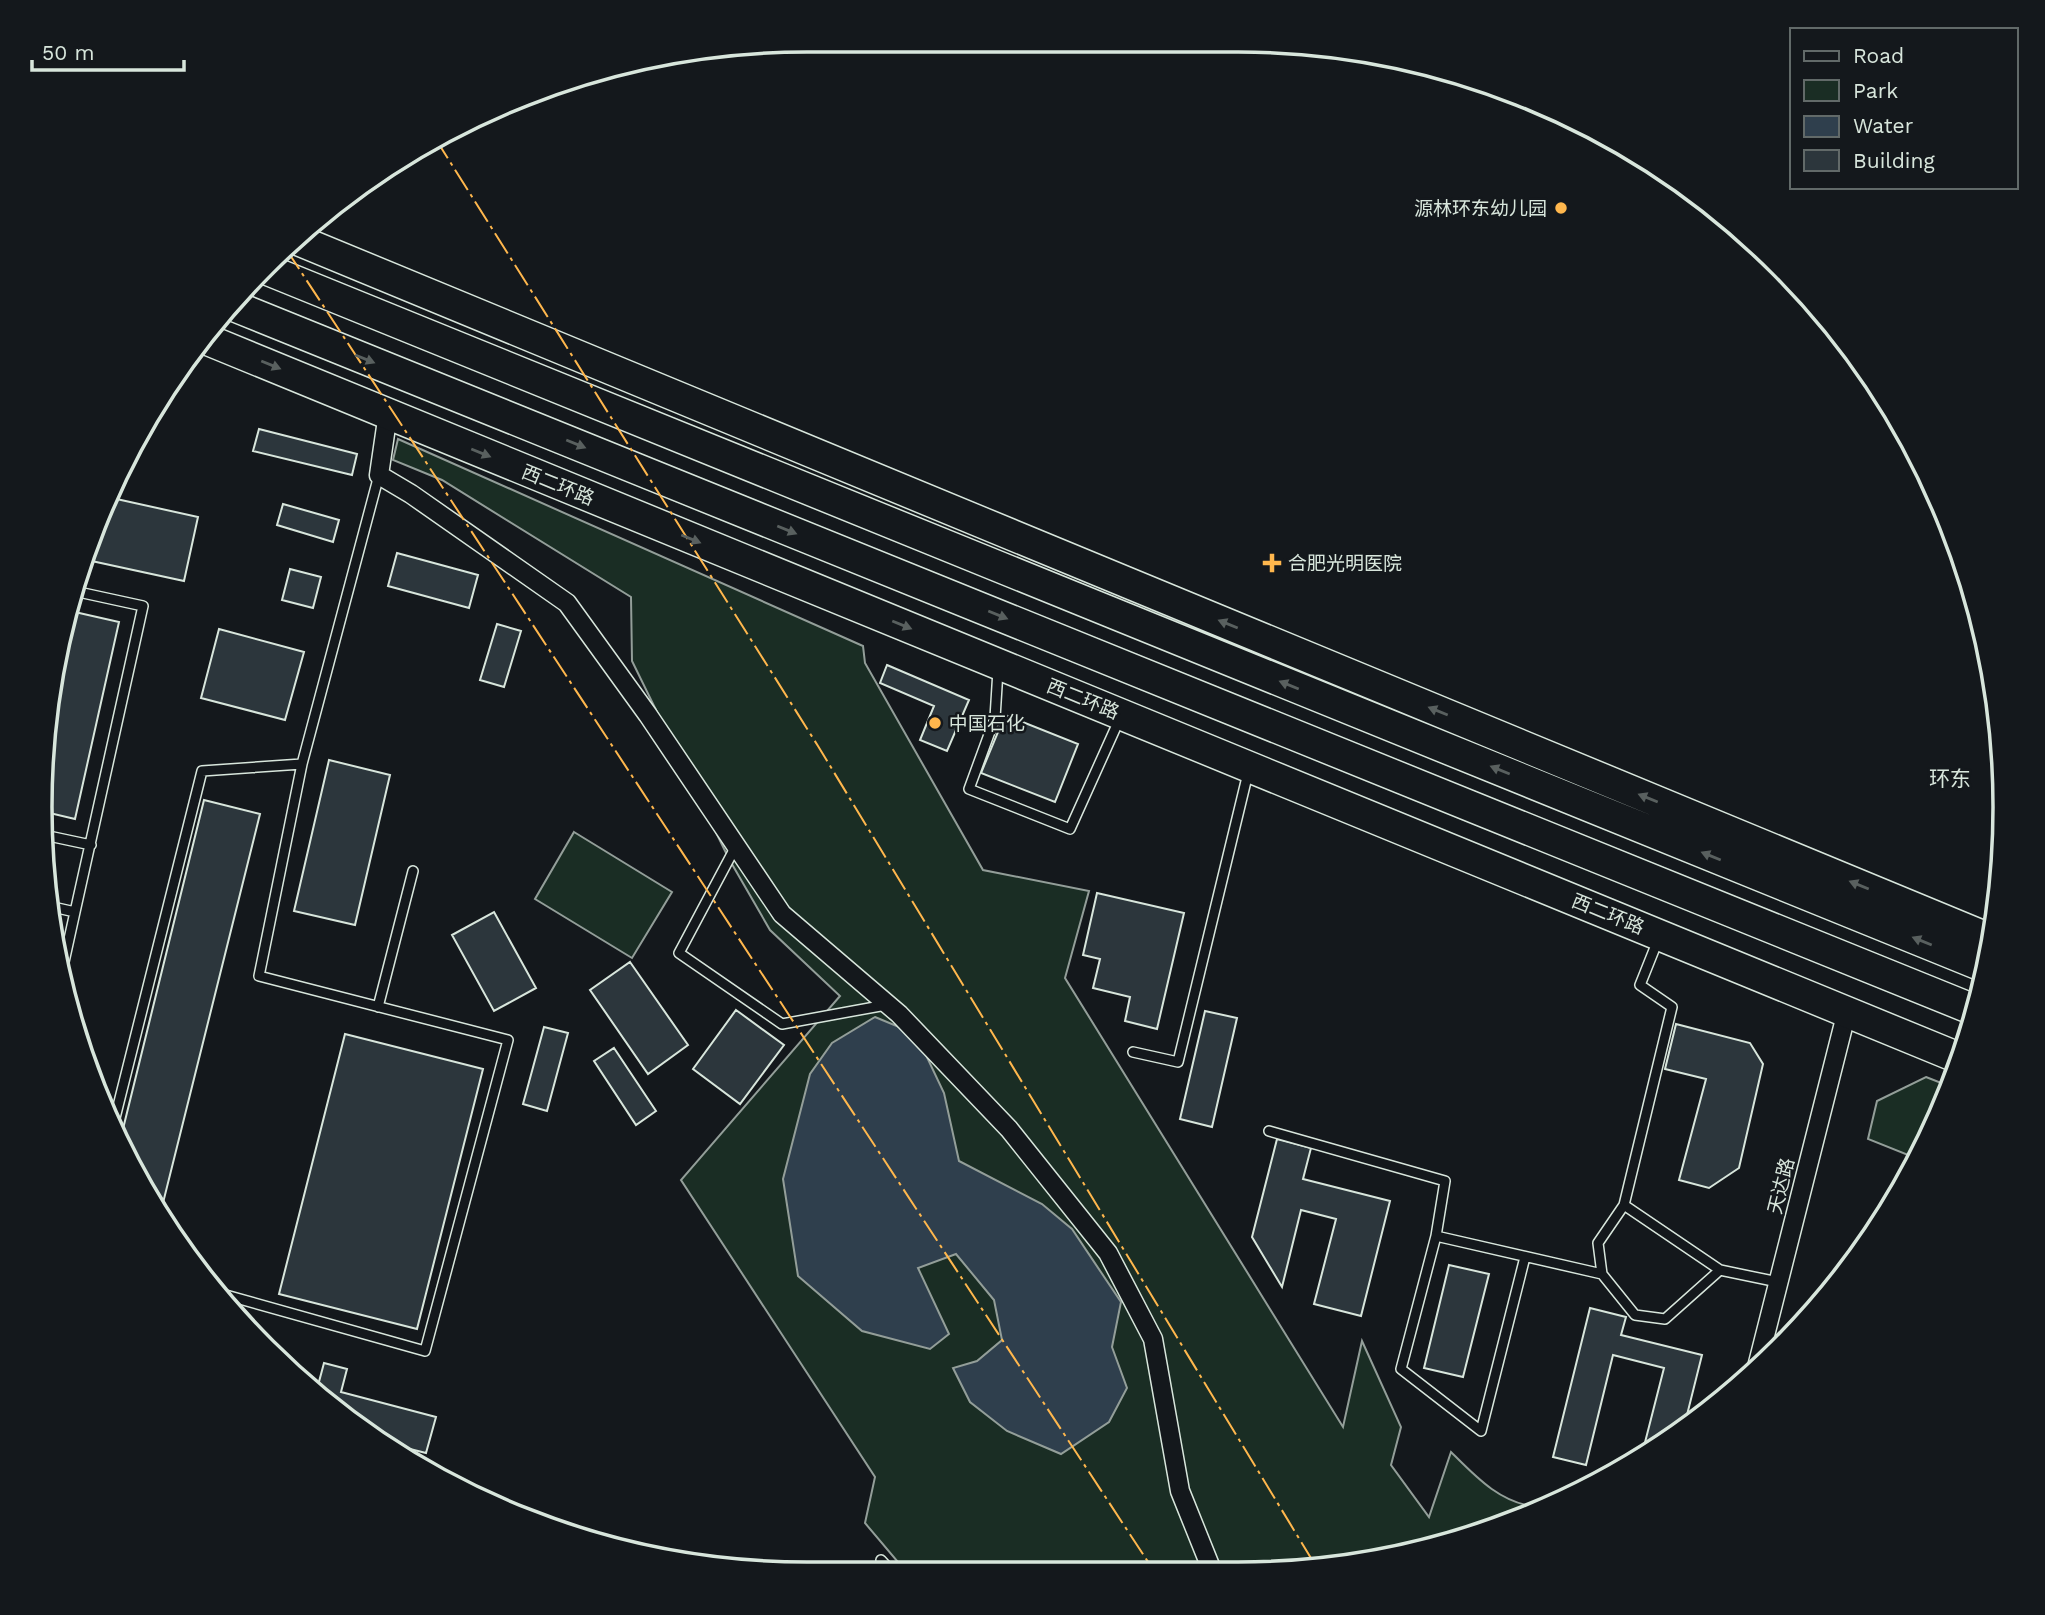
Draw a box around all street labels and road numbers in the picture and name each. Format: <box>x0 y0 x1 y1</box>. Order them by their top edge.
street label: 西二环路 <box>518 460 598 510</box>
street label: 西二环路 <box>1043 674 1123 724</box>
street label: 西二环路 <box>1568 889 1648 939</box>
street label: 天达路 <box>1763 1156 1799 1216</box>

